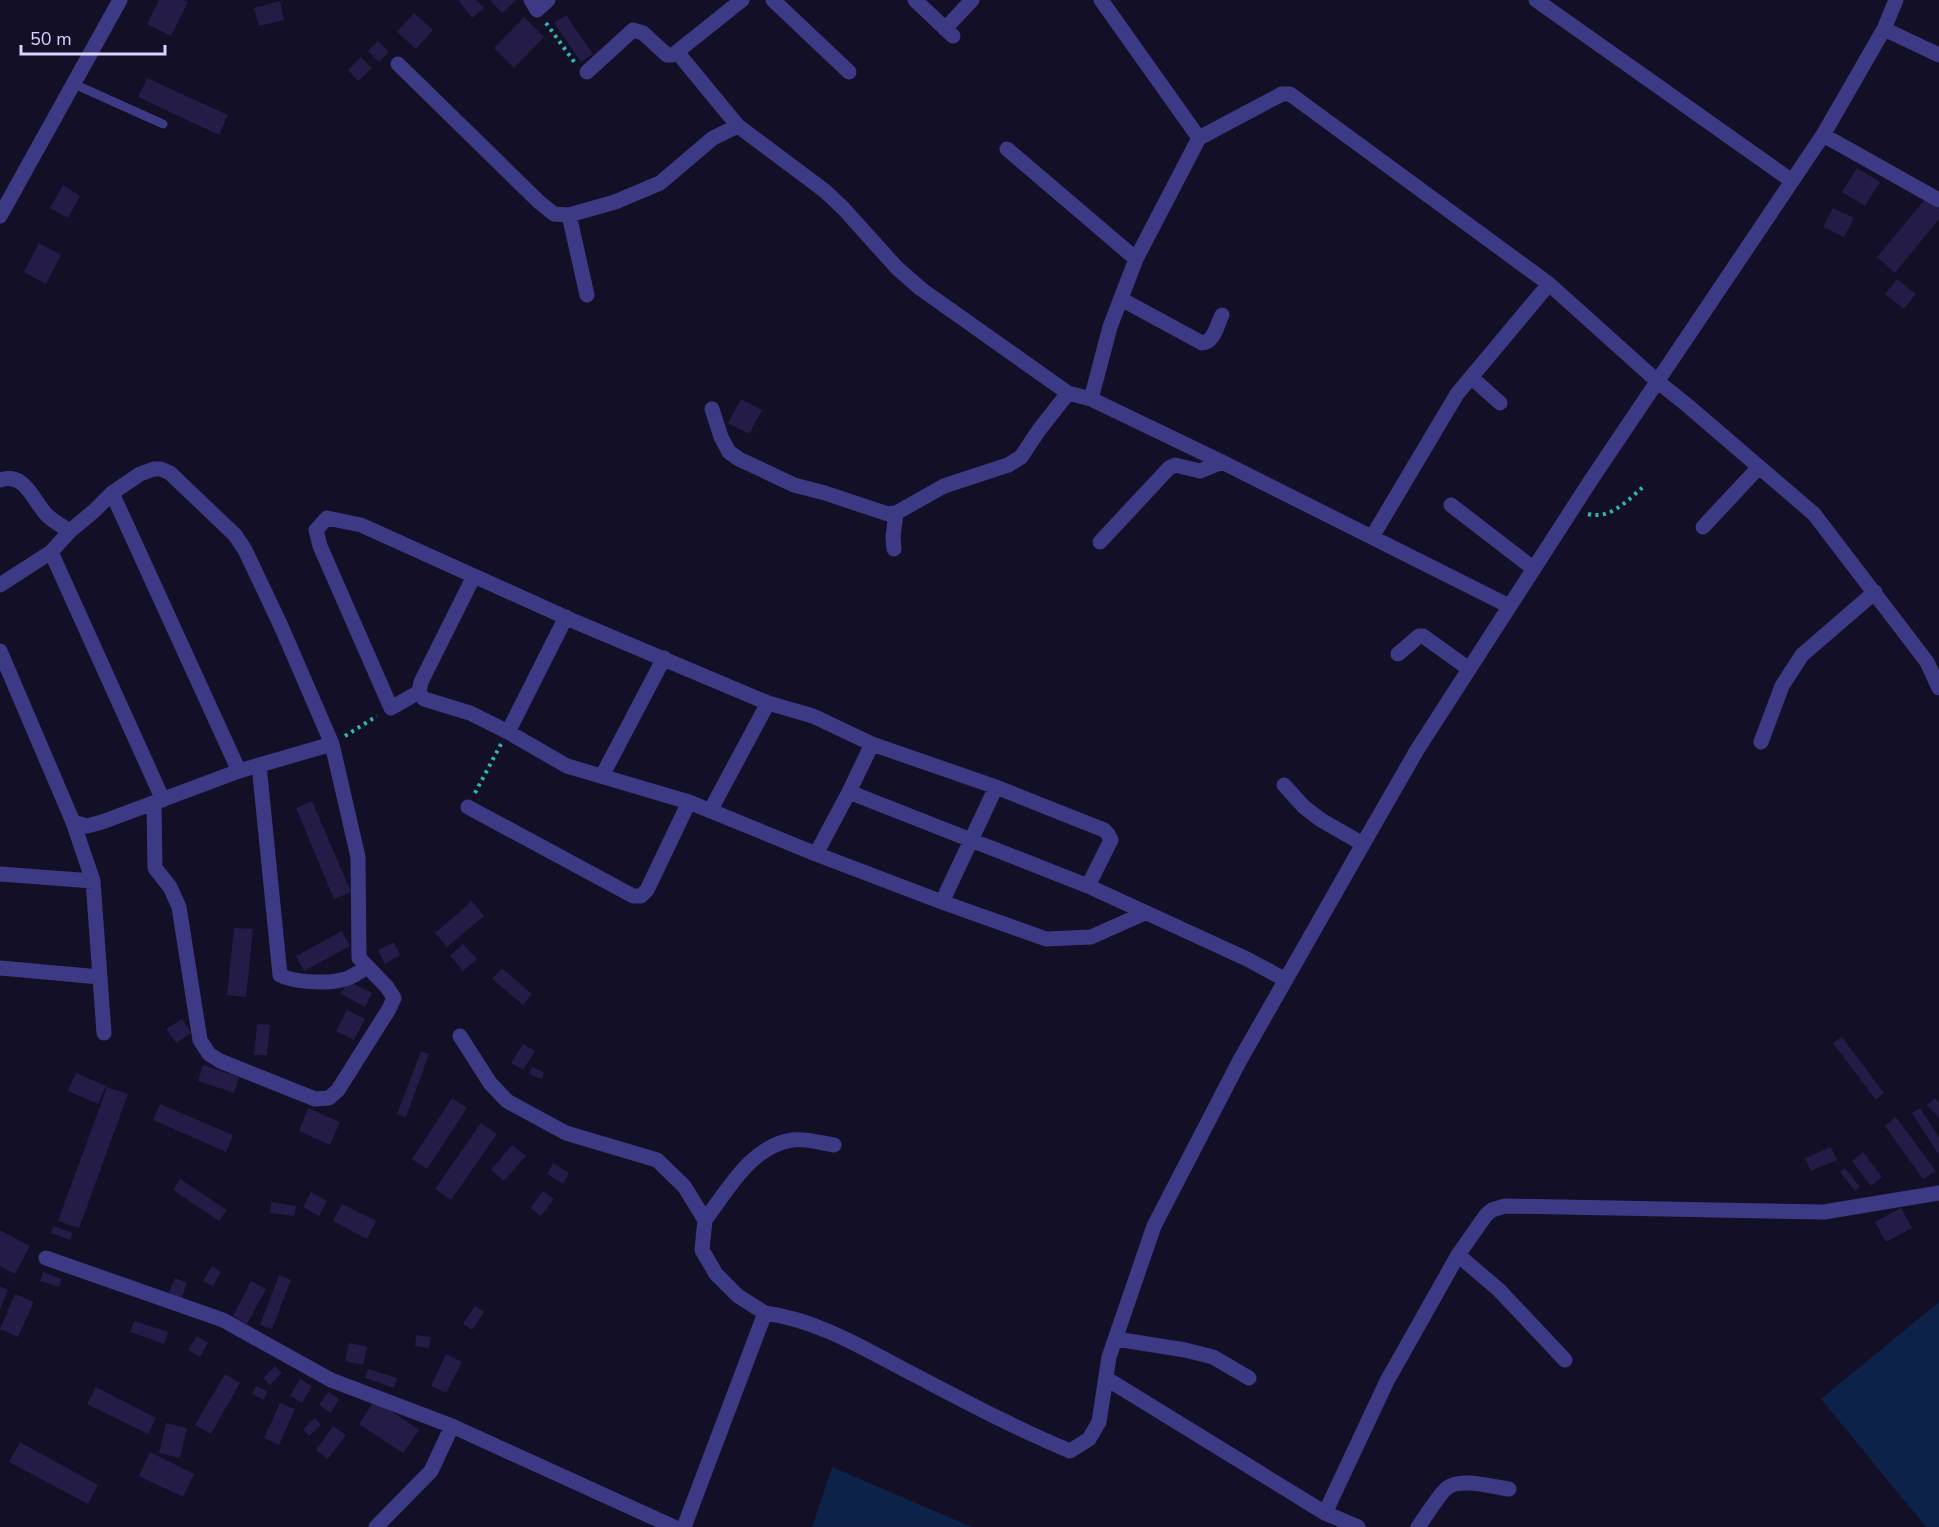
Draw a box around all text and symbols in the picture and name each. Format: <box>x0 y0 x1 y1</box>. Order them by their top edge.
scale bar <box>21 18 165 56</box>
text: 50 m <box>30 27 72 51</box>

